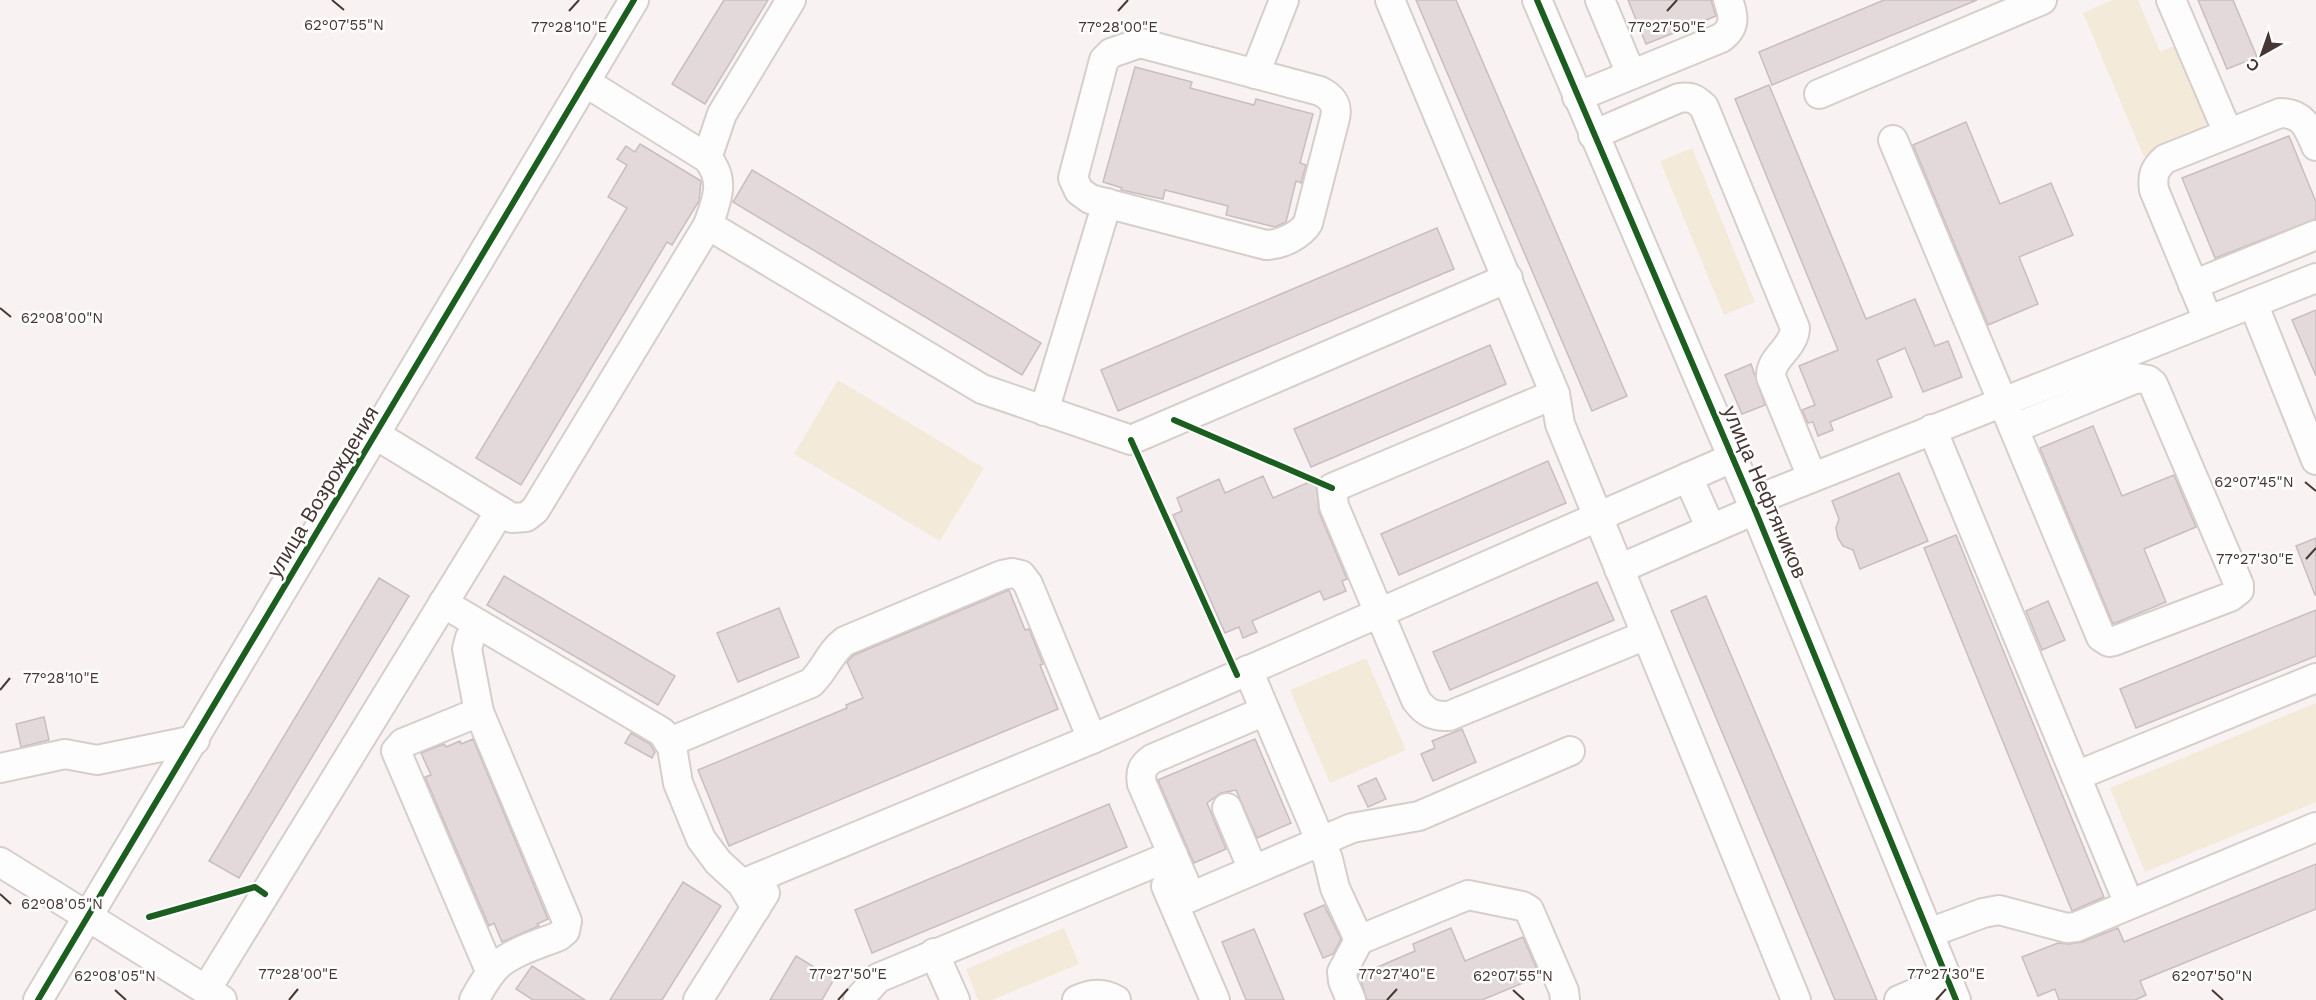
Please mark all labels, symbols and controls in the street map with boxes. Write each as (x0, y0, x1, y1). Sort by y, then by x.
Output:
text: 62°07'55"N (304, 16, 384, 34)
text: 77°28'10"E (531, 18, 607, 36)
text: 77°28'00"E (1078, 18, 1158, 36)
text: 77°27'50"E (1628, 18, 1706, 36)
north arrow (2232, 24, 2292, 84)
text: С (2242, 54, 2263, 76)
text: 62°08'00"N (21, 309, 103, 327)
street label: улица Возрождения (261, 401, 384, 582)
street label: улица Нефтяников (1718, 402, 1813, 582)
text: 62°07'45"N (2214, 473, 2294, 491)
text: 77°27'30"E (2216, 550, 2294, 568)
text: 77°28'10"E (23, 669, 99, 687)
text: 62°08'05"N (21, 895, 103, 913)
text: 77°28'00"E (258, 965, 338, 983)
text: 77°27'50"E (809, 965, 887, 983)
text: 77°27'40"E (1359, 965, 1435, 983)
text: 77°27'30"E (1907, 965, 1985, 983)
text: 62°08'05"N (74, 967, 156, 985)
text: 62°07'55"N (1473, 967, 1553, 985)
text: 62°07'50"N (2172, 967, 2252, 985)

